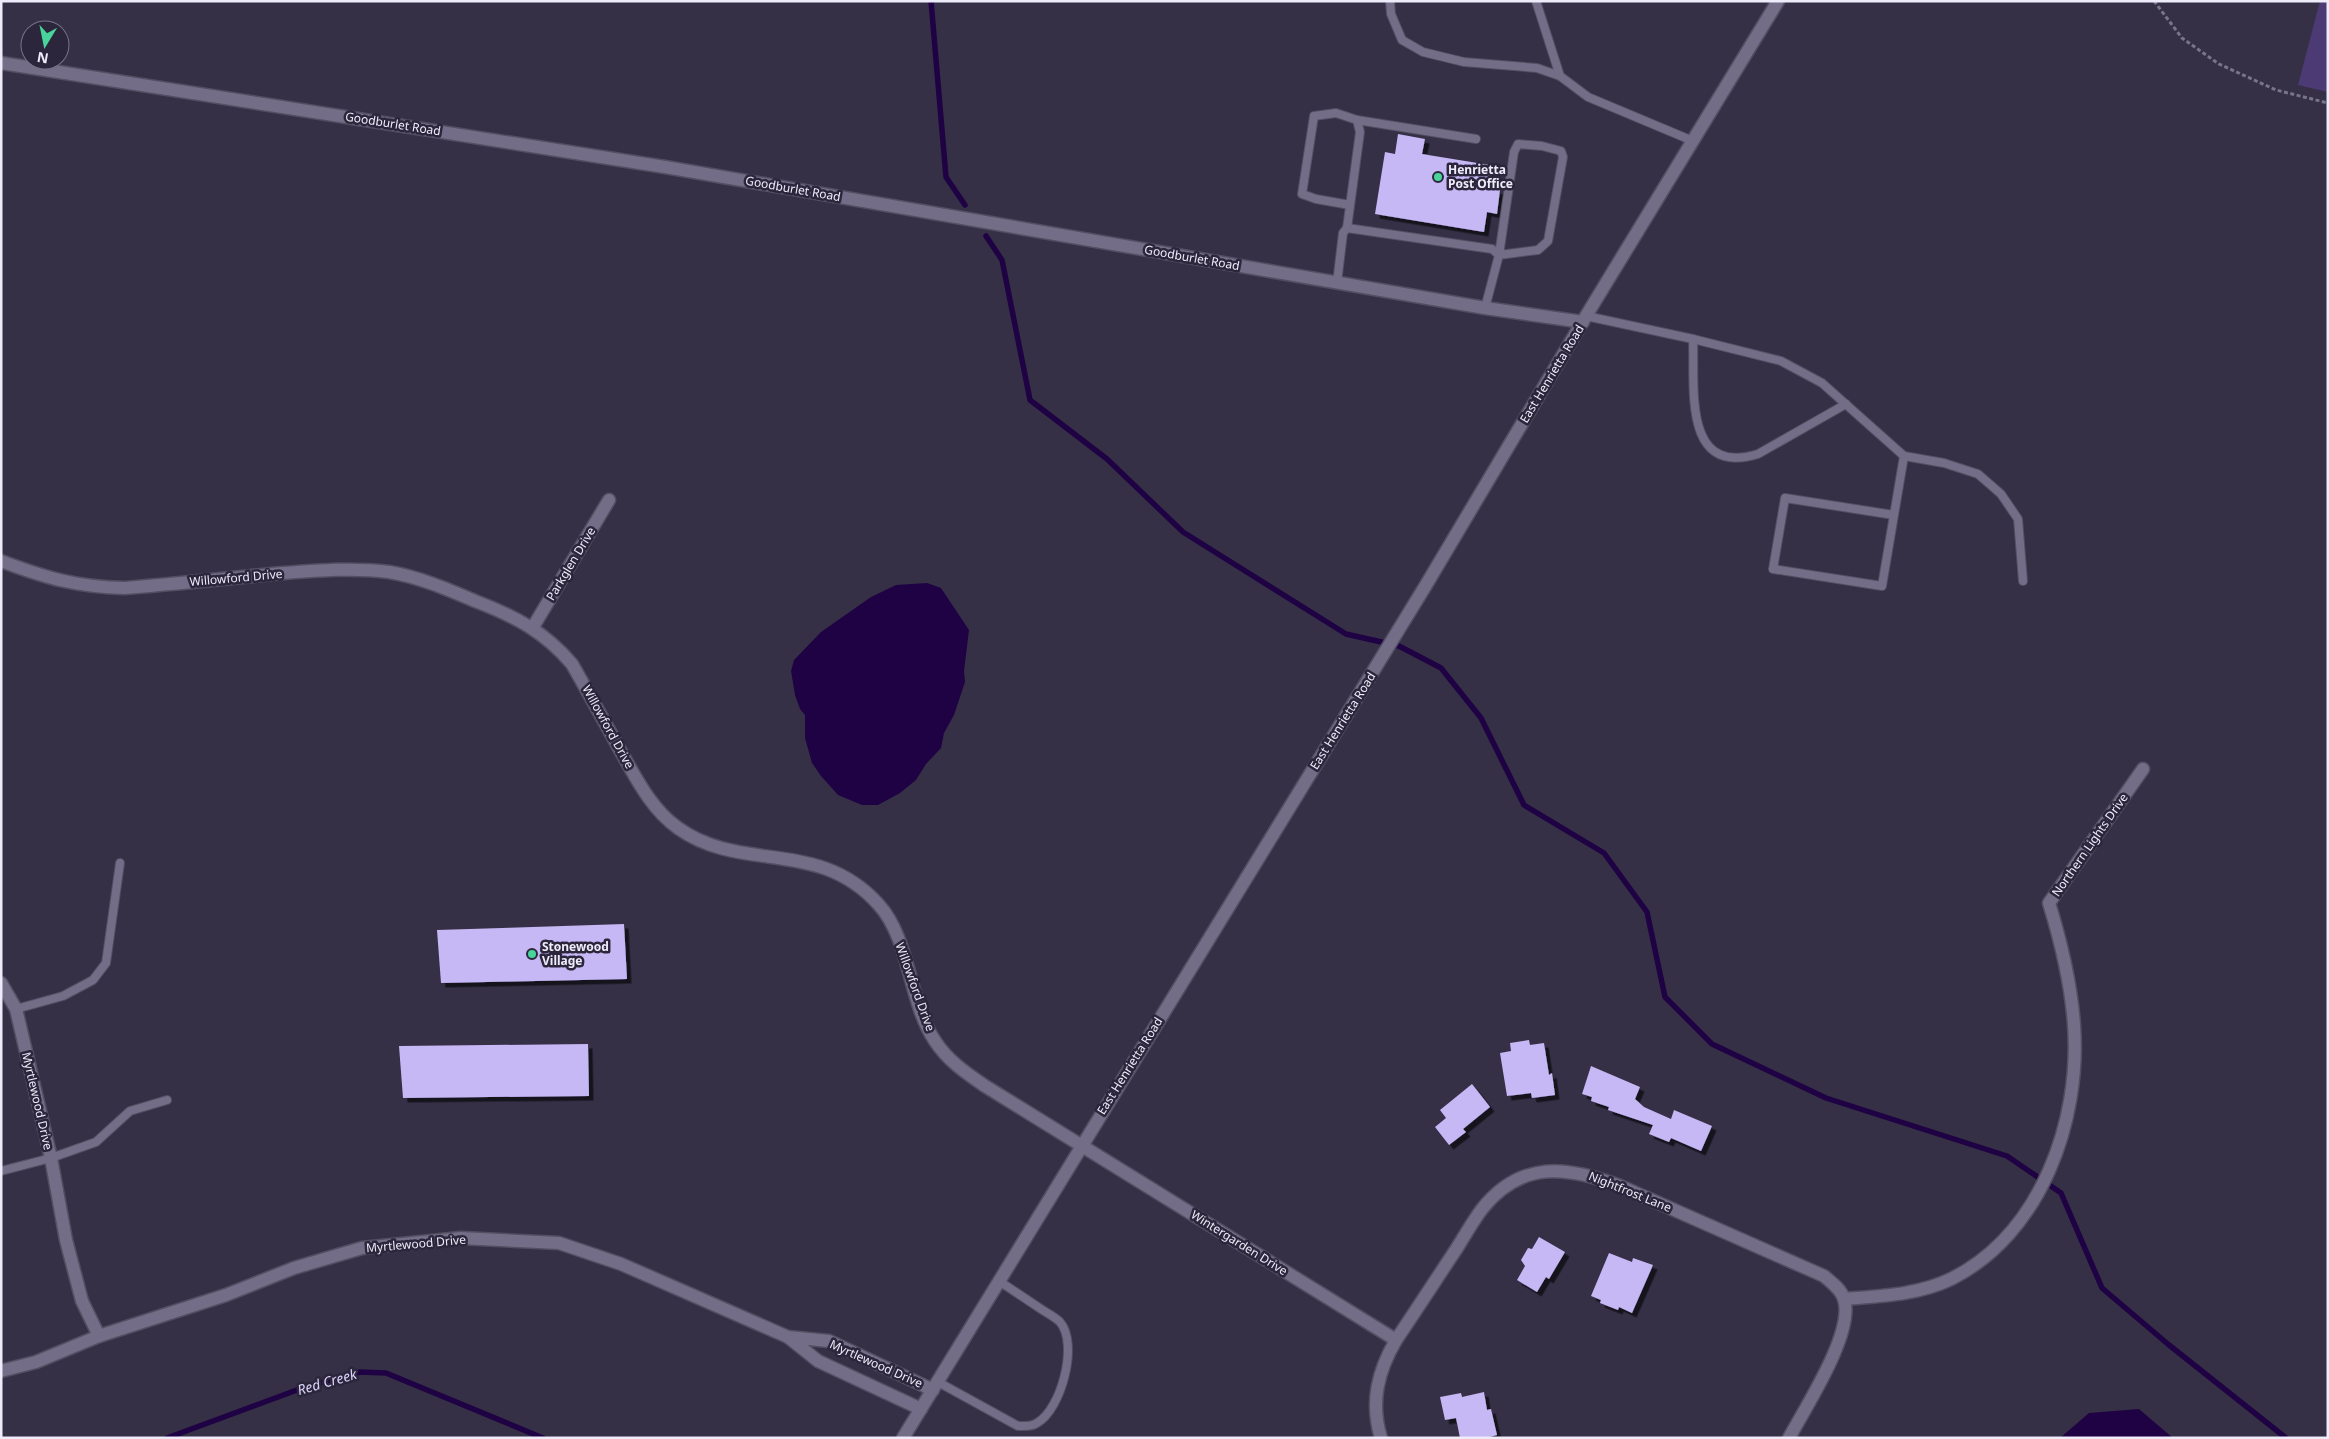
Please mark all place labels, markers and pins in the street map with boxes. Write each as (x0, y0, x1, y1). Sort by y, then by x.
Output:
place label: Henrietta Post Office (1448, 161, 1513, 192)
marker: Henrietta Post Office (1432, 171, 1444, 183)
place label: Stonewood Village (542, 938, 609, 969)
marker: Stonewood Village (526, 948, 538, 960)

